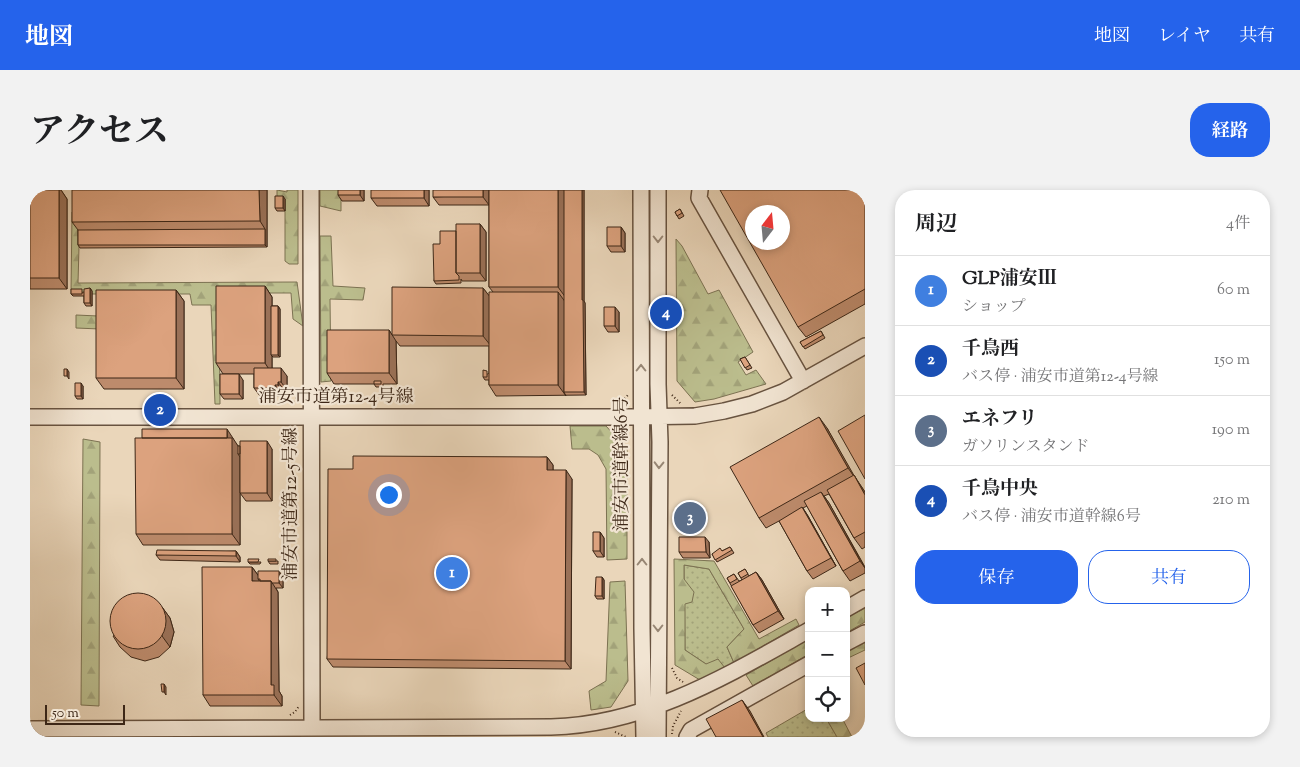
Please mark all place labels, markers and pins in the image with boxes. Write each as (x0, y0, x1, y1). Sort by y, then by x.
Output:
pin: 4 (650, 294, 682, 332)
pin: 2 (144, 391, 176, 429)
pin: 3 (674, 499, 706, 537)
pin: 1 (436, 554, 468, 592)

